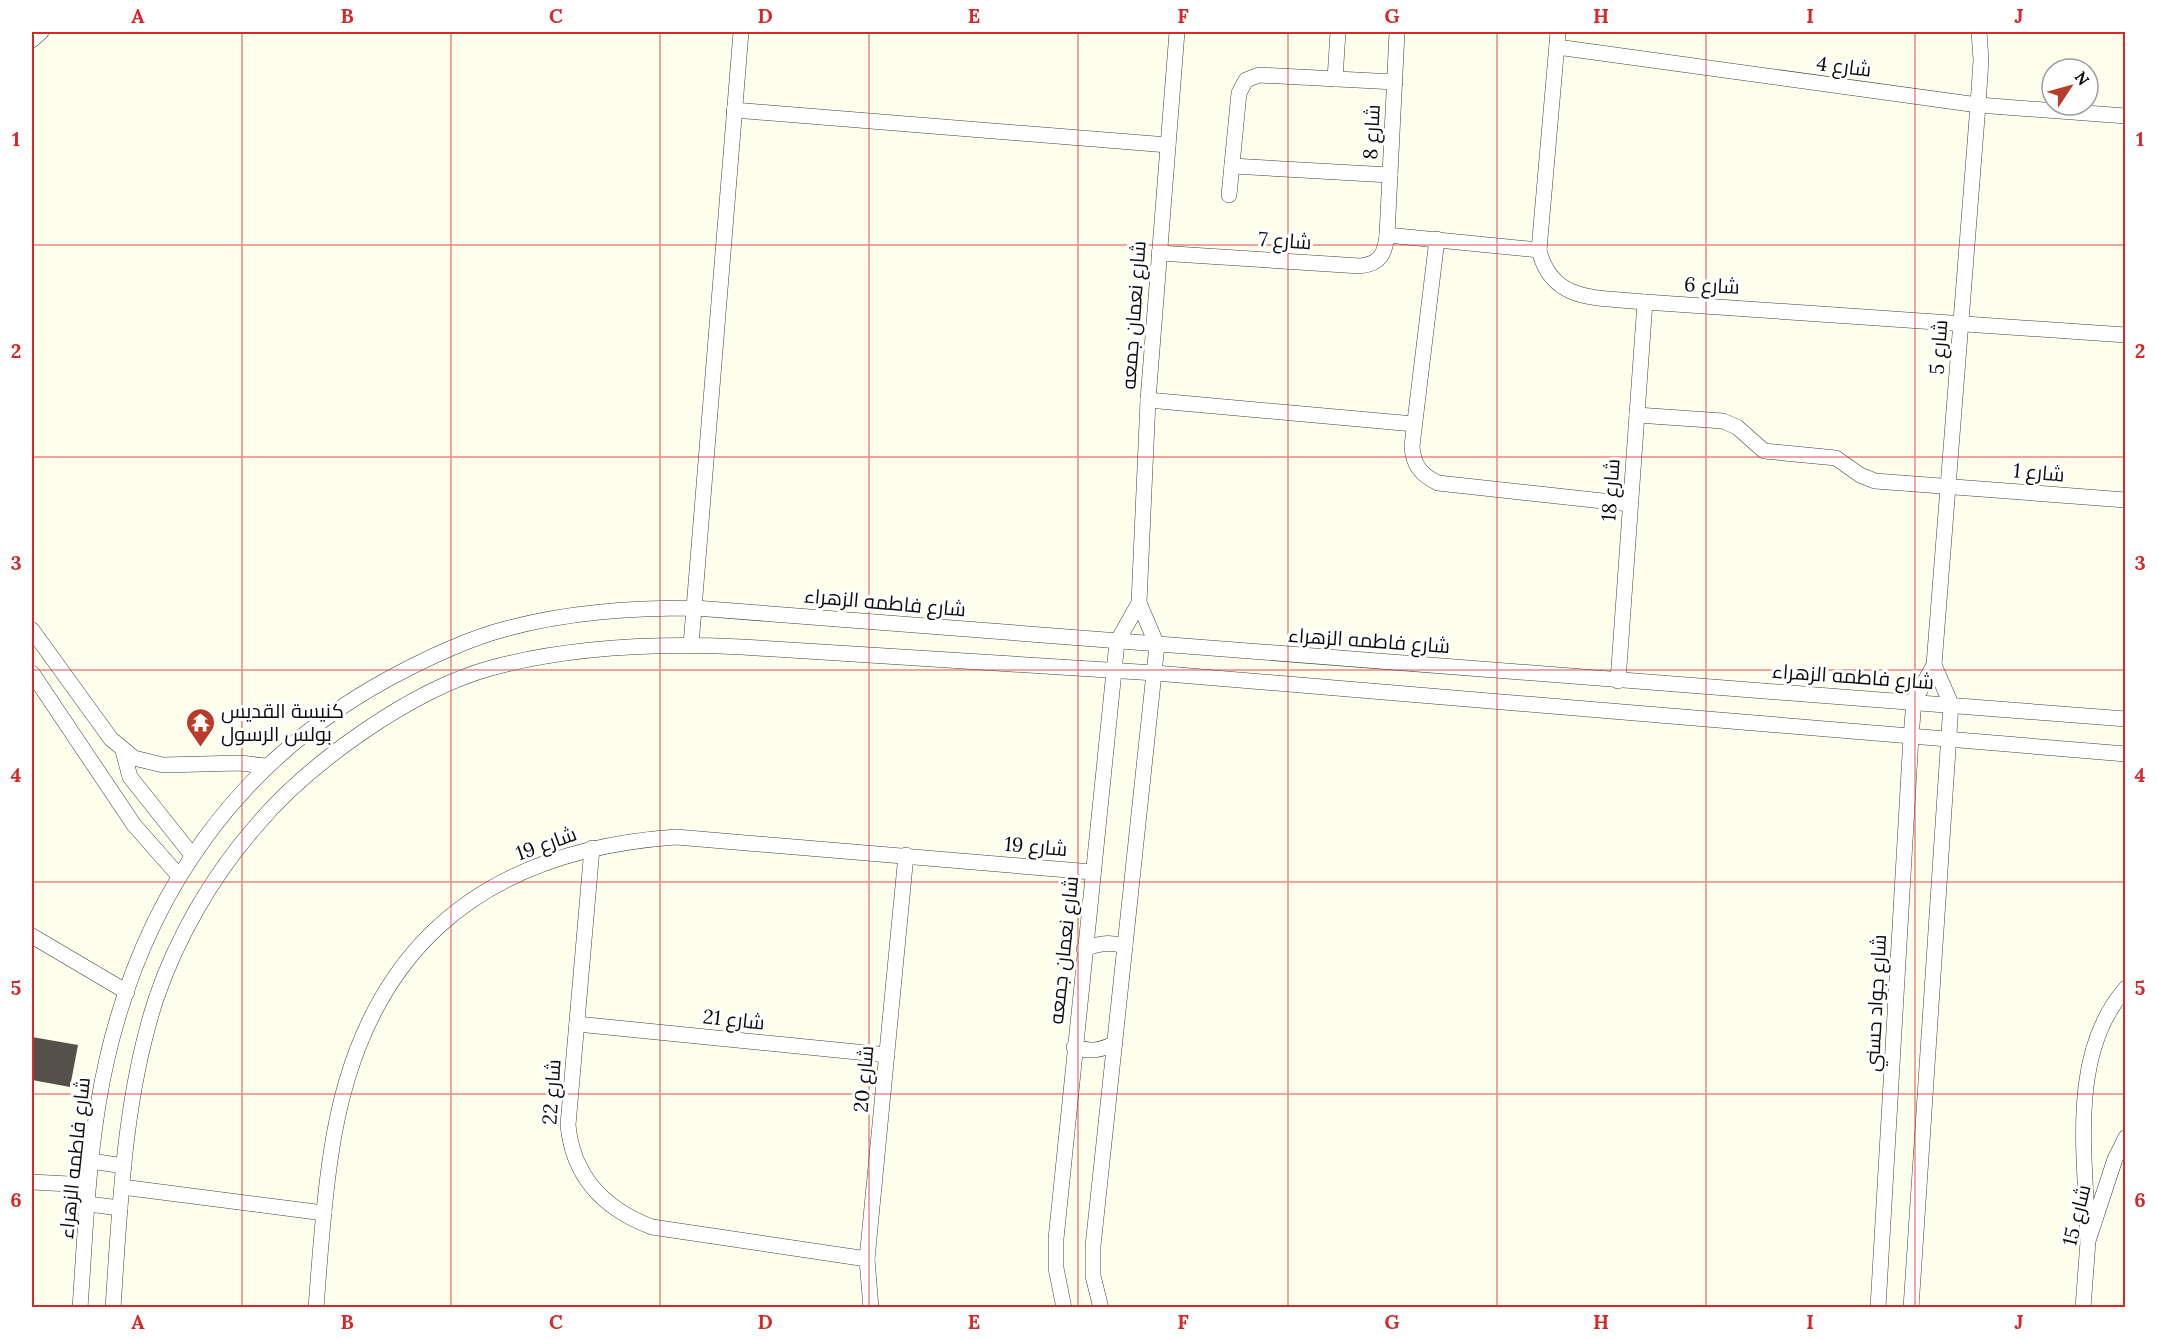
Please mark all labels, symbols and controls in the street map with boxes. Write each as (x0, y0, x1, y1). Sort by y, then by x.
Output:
text: A (131, 3, 145, 28)
text: B (340, 3, 354, 28)
text: C (549, 3, 563, 28)
text: D (757, 3, 773, 28)
text: E (968, 3, 980, 28)
text: F (1177, 3, 1189, 28)
text: G (1384, 3, 1400, 28)
text: H (1593, 3, 1609, 28)
text: I (1806, 3, 1814, 28)
text: J (2014, 3, 2024, 28)
street label: شارع 4 (1815, 50, 1873, 84)
north arrow (2040, 57, 2100, 117)
text: N (2070, 67, 2094, 89)
street label: شارع 8 (1357, 104, 1387, 160)
text: 1 (12, 126, 20, 151)
text: 1 (2136, 126, 2144, 151)
street label: شارع 7 (1257, 226, 1312, 256)
street label: شارع نعمان جمعه (1115, 240, 1153, 390)
street label: شارع 6 (1683, 271, 1740, 301)
street label: شارع 5 (1924, 319, 1954, 375)
text: 2 (11, 338, 21, 363)
text: 2 (2135, 338, 2145, 363)
street label: شارع 1 (2012, 457, 2066, 489)
street label: شارع 18 (1595, 458, 1627, 522)
text: 3 (10, 550, 22, 575)
text: 3 (2134, 550, 2146, 575)
street label: شارع فاطمه الزهراء (803, 582, 967, 624)
street label: شارع فاطمه الزهراء (1287, 622, 1451, 660)
street label: شارع فاطمه الزهراء (1771, 658, 1935, 696)
place label: كنيسة القديس بولس الرسول (221, 698, 344, 747)
temple icon: كنيسة القديس بولس الرسول (184, 706, 216, 748)
text: 4 (11, 762, 22, 787)
text: 4 (2135, 762, 2146, 787)
street label: شارع 19 (512, 821, 580, 867)
street label: شارع 19 (1003, 831, 1068, 863)
street label: شارع نعمان جمعه (1043, 875, 1085, 1026)
street label: شارع جواد حسني (1859, 934, 1895, 1073)
text: 5 (11, 975, 22, 1000)
text: 5 (2135, 975, 2146, 1000)
street label: شارع 21 (702, 1003, 766, 1037)
street label: شارع 20 (848, 1044, 880, 1114)
street label: شارع 22 (536, 1058, 568, 1126)
street label: شارع فاطمه الزهراء (53, 1076, 97, 1240)
street label: شارع 15 (2056, 1182, 2098, 1249)
text: 6 (10, 1187, 22, 1212)
text: 6 (2134, 1187, 2146, 1212)
text: A (131, 1309, 145, 1334)
text: B (340, 1309, 354, 1334)
text: C (549, 1309, 563, 1334)
text: D (757, 1309, 773, 1334)
text: E (968, 1309, 980, 1334)
text: F (1177, 1309, 1189, 1334)
text: G (1384, 1309, 1400, 1334)
text: H (1593, 1309, 1609, 1334)
text: I (1806, 1309, 1814, 1334)
text: J (2014, 1309, 2024, 1334)

